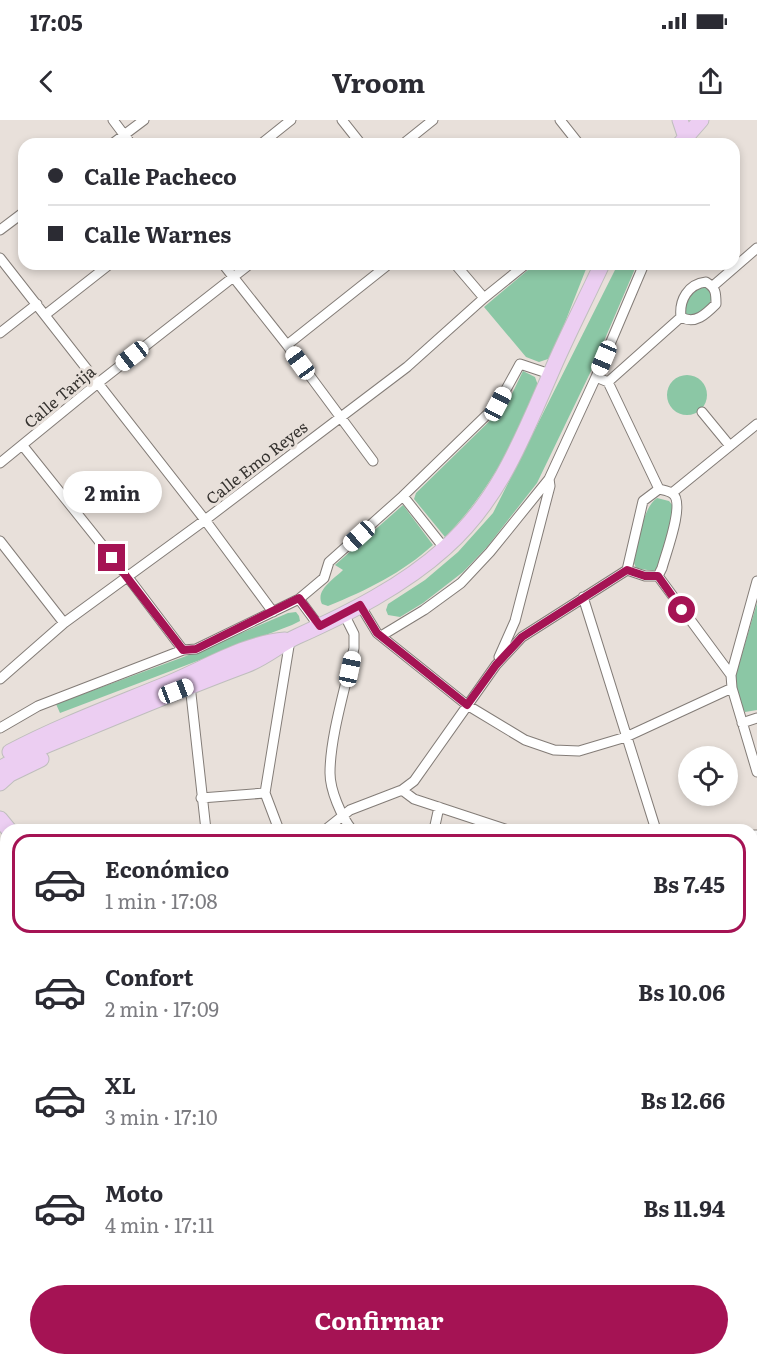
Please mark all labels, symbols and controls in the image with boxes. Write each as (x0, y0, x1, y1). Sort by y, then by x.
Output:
text: 17:05 (30, 5, 83, 38)
text: Vroom (332, 61, 425, 101)
icon: back (30, 65, 63, 98)
icon: share (694, 65, 727, 98)
text: Calle Pacheco (84, 159, 237, 192)
text: Calle Warnes (84, 217, 231, 250)
car (112, 338, 152, 374)
car (589, 338, 619, 378)
car (282, 343, 318, 383)
street label: Calle Tarija (18, 359, 100, 433)
car (482, 384, 514, 424)
street label: Calle Emo Reyes (200, 415, 312, 509)
callout: 2 min (63, 471, 162, 513)
text: 2 min (85, 477, 140, 507)
car (340, 517, 378, 555)
route end (98, 544, 125, 571)
route start (668, 596, 695, 623)
car (337, 650, 363, 688)
car (156, 676, 196, 706)
map controls (678, 746, 738, 806)
button: locate (678, 746, 738, 806)
text: Económico (105, 852, 229, 885)
icon: car (33, 857, 87, 911)
text: Bs 7.45 (653, 867, 725, 900)
text: 1 min · 17:08 (105, 885, 218, 915)
text: Confort (105, 960, 193, 993)
icon: car (33, 965, 87, 1019)
text: Bs 10.06 (638, 975, 725, 1008)
text: 2 min · 17:09 (105, 993, 219, 1023)
text: XL (105, 1068, 136, 1101)
icon: car (33, 1073, 87, 1127)
text: Bs 12.66 (641, 1083, 725, 1116)
text: 3 min · 17:10 (105, 1101, 217, 1131)
text: Moto (105, 1176, 163, 1209)
icon: car (33, 1181, 87, 1235)
text: Bs 11.94 (643, 1191, 725, 1224)
text: 4 min · 17:11 (105, 1209, 214, 1239)
button: Confirmar (30, 1285, 728, 1354)

